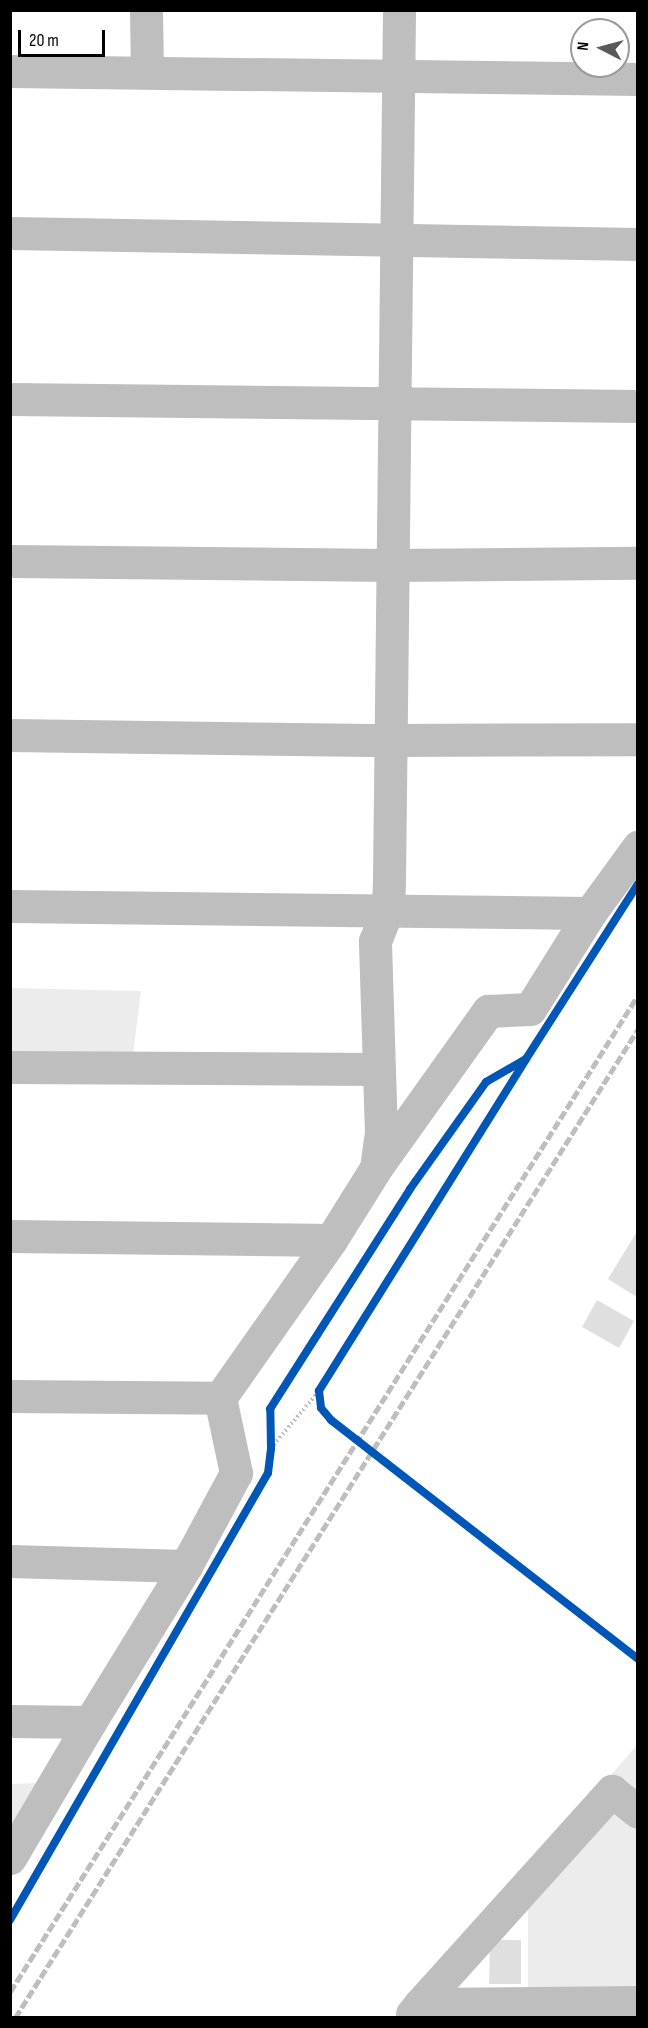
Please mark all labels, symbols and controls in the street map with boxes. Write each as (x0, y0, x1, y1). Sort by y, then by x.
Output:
scale bar (21, 18, 108, 56)
north arrow (570, 18, 630, 78)
text: 20 m (29, 30, 59, 51)
text: N (574, 41, 593, 52)

